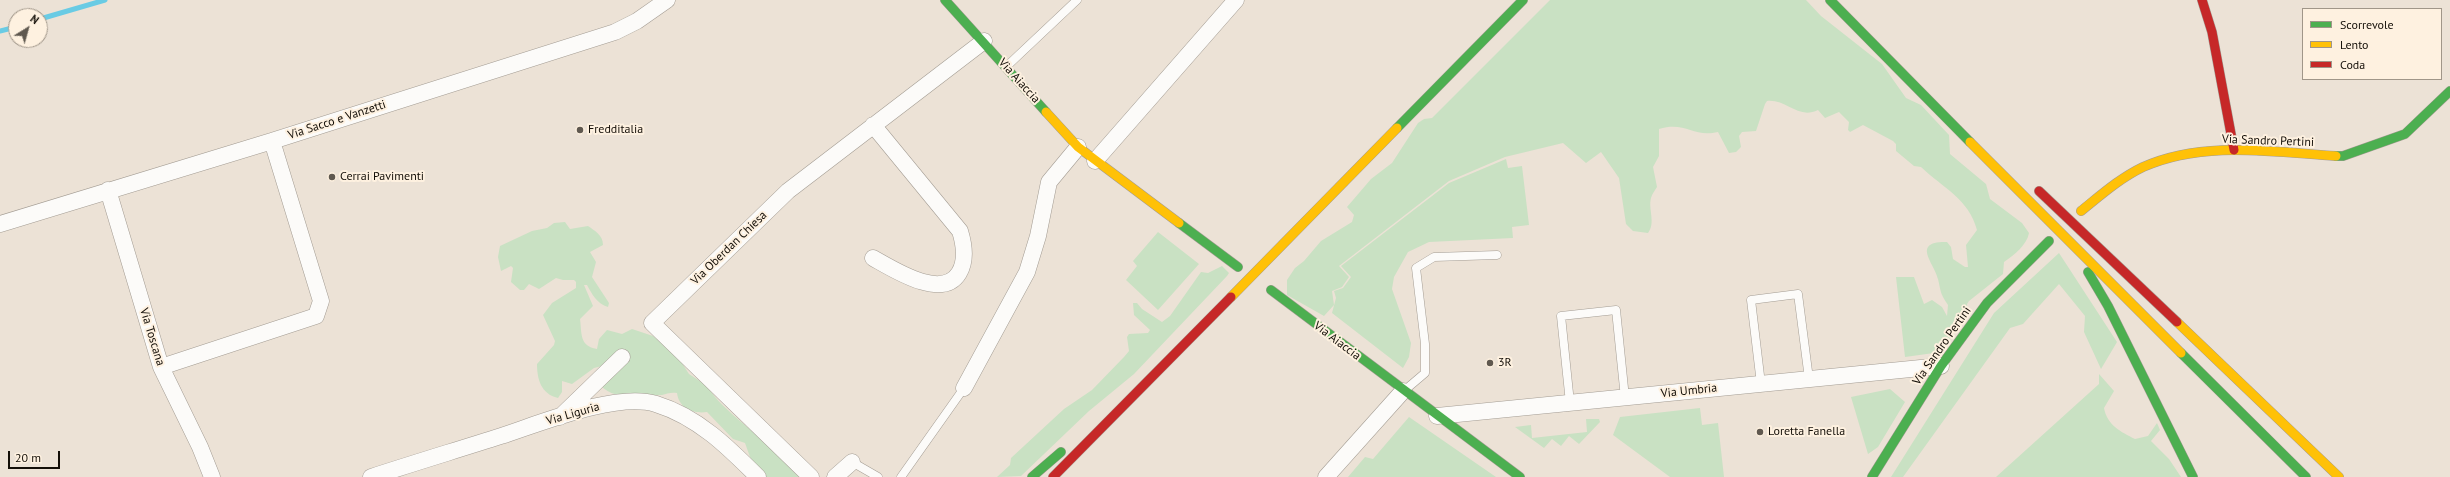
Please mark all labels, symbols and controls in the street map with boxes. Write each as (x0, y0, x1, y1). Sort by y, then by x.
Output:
north arrow (8, 8, 48, 48)
legend (2302, 8, 2442, 80)
text: N (28, 11, 42, 27)
text: Scorrevole (2340, 17, 2394, 32)
text: Lento (2340, 37, 2369, 52)
street label: Via Aiaccia (995, 56, 1043, 106)
text: Coda (2340, 57, 2365, 72)
street label: Via Sacco e Vanzetti (286, 97, 388, 143)
place label: Fredditalia (588, 123, 643, 137)
marker: Fredditalia (575, 125, 585, 135)
street label: Via Sandro Pertini (2222, 132, 2314, 150)
place label: Cerrai Pavimenti (340, 170, 424, 184)
marker: Cerrai Pavimenti (327, 172, 337, 182)
street label: Via Oberdan Chiesa (688, 208, 770, 288)
street label: Via Sandro Pertini (1910, 304, 1974, 388)
street label: Via Toscana (136, 306, 168, 368)
street label: Via Aiaccia (1311, 319, 1363, 363)
place label: 3R (1498, 356, 1512, 370)
marker: 3R (1485, 358, 1495, 368)
street label: Via Umbria (1660, 381, 1718, 401)
street label: Via Liguria (545, 400, 601, 428)
place label: Loretta Fanella (1768, 425, 1845, 439)
marker: Loretta Fanella (1755, 427, 1765, 437)
scale bar (10, 443, 62, 469)
text: 20 m (15, 450, 41, 465)

